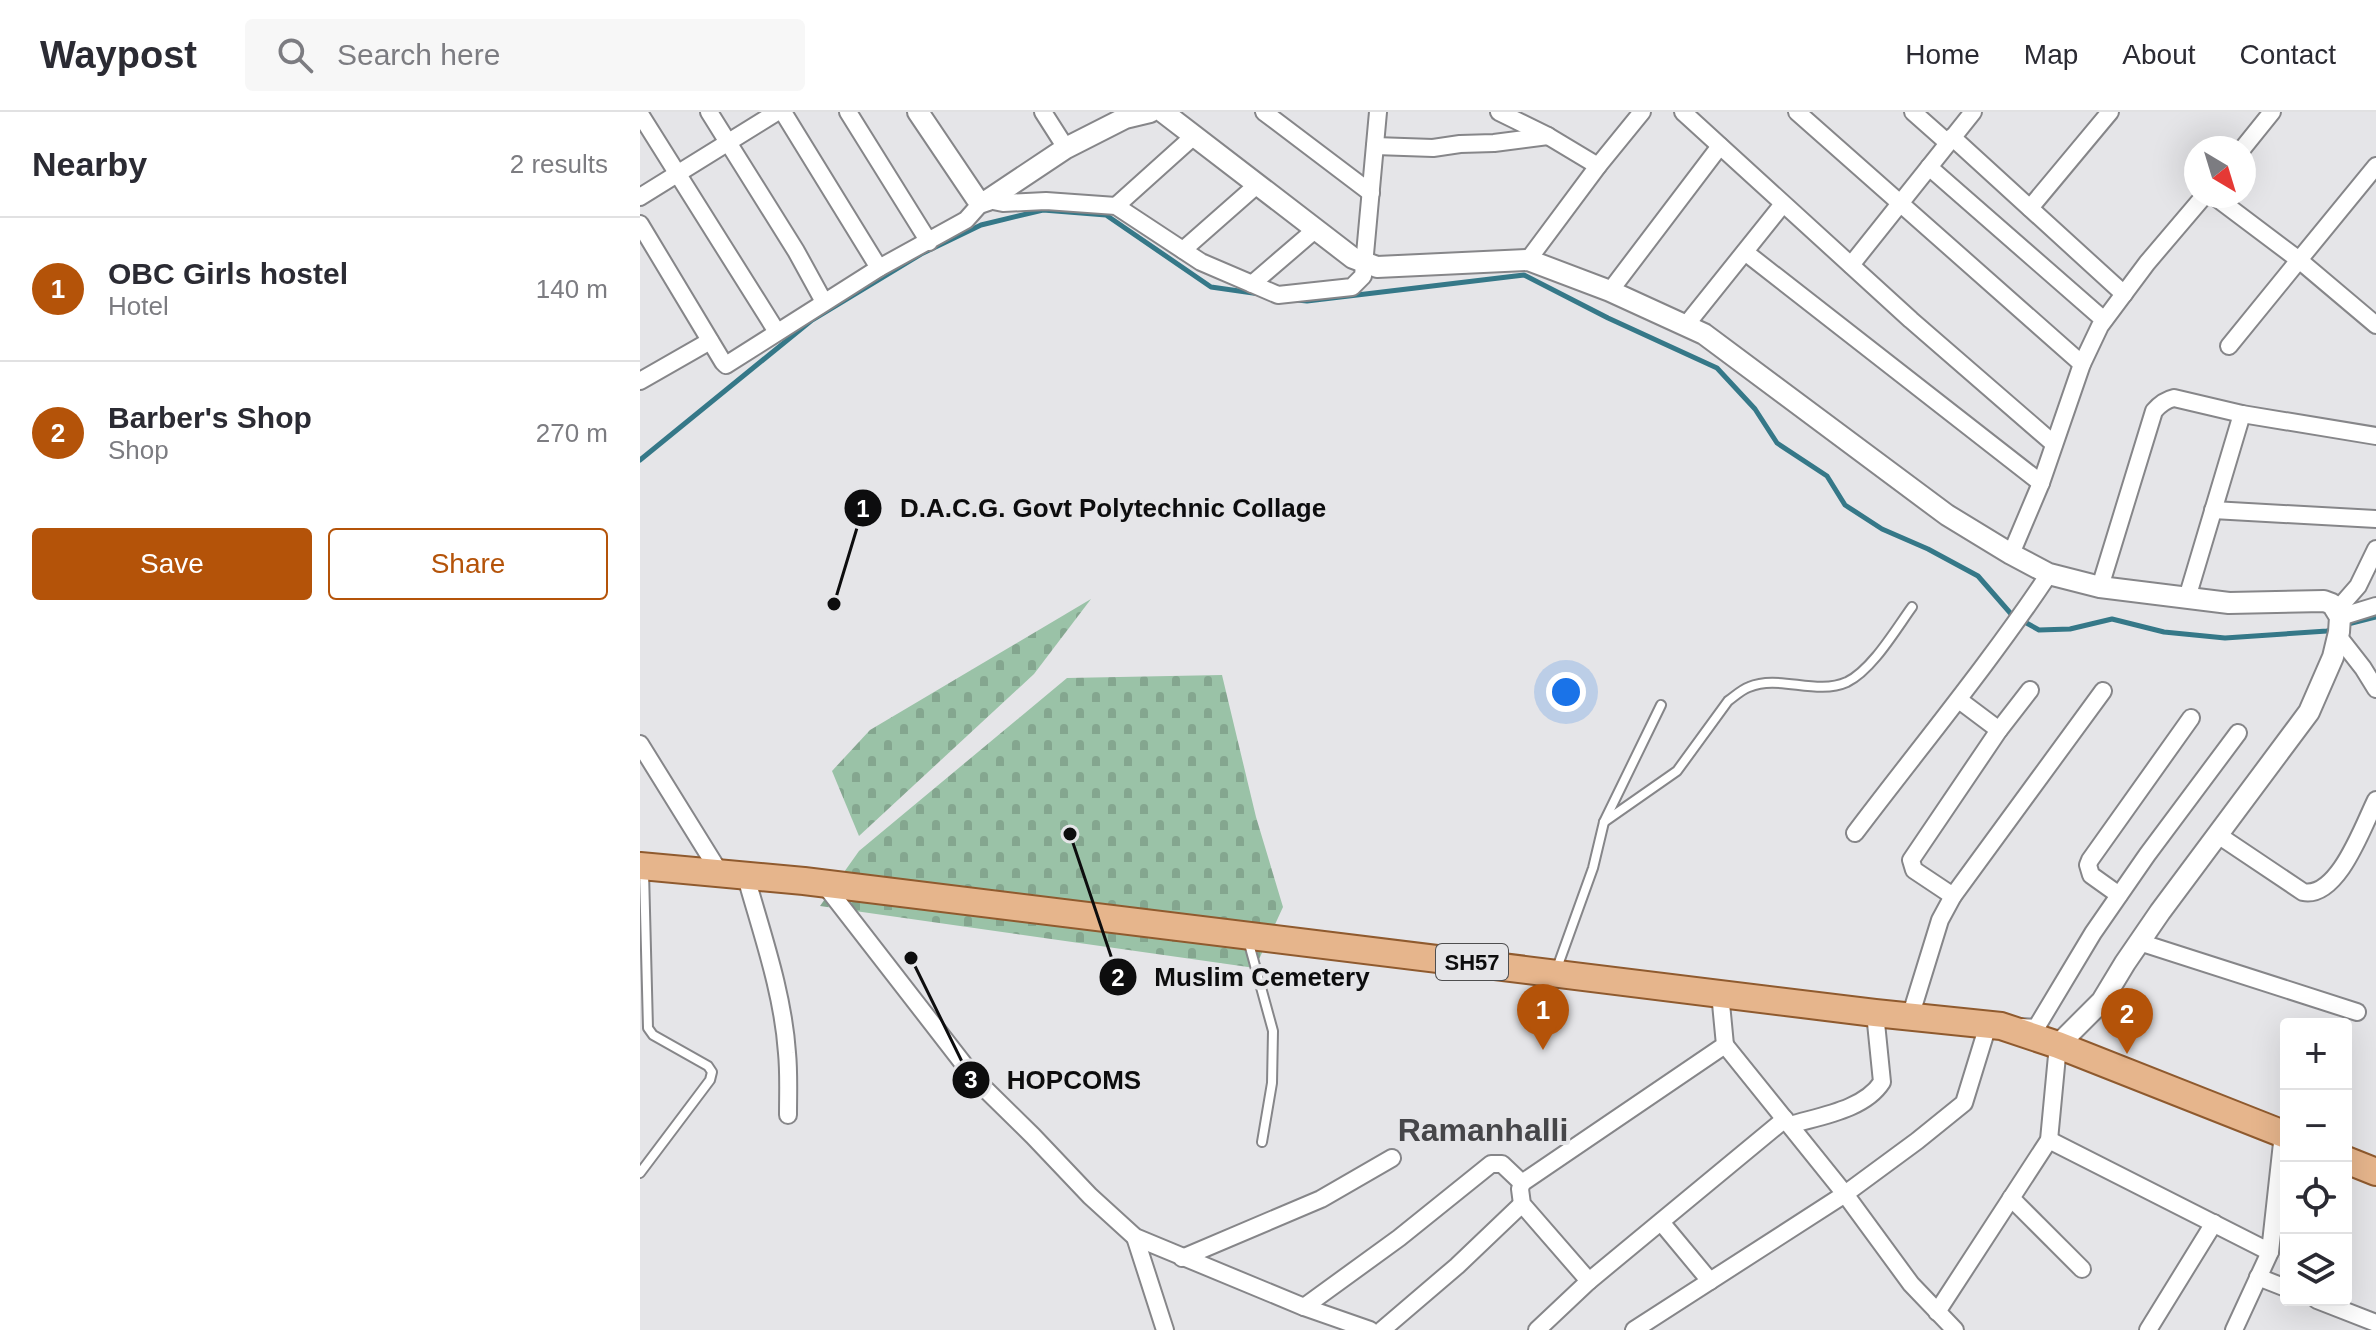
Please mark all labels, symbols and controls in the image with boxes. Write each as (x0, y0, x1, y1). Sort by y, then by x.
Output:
search box (245, 19, 805, 91)
icon: search (273, 33, 317, 77)
text: Waypost (40, 34, 197, 76)
text: Search here (337, 38, 500, 71)
text: Home (1905, 39, 1980, 70)
text: Map (2024, 39, 2078, 70)
text: About (2122, 39, 2196, 70)
text: Contact (2240, 39, 2336, 70)
north arrow (2184, 136, 2256, 208)
text: Nearby (32, 145, 147, 183)
text: 2 results (510, 149, 608, 179)
text: OBC Girls hostel (108, 257, 348, 290)
text: 1 (51, 274, 65, 304)
text: 140 m (536, 274, 608, 304)
text: Hotel (108, 291, 169, 321)
text: Barber's Shop (108, 401, 312, 434)
text: 2 (51, 418, 65, 448)
text: 270 m (536, 418, 608, 448)
text: Shop (108, 435, 169, 465)
callout: D.A.C.G. Govt Polytechnic Collage (843, 483, 1342, 533)
text: D.A.C.G. Govt Polytechnic Collage (900, 493, 1326, 523)
text: 1 (856, 495, 870, 522)
button: Save (32, 528, 312, 600)
button: Share (328, 528, 608, 600)
your location (1546, 672, 1586, 712)
road number: SH57 (1436, 944, 1508, 980)
callout: Muslim Cemetery (1098, 952, 1385, 1002)
text: Muslim Cemetery (1154, 962, 1370, 992)
text: 2 (1111, 964, 1125, 991)
pin: 1 (1517, 984, 1569, 1050)
pin: 2 (2101, 988, 2153, 1054)
map controls (2280, 1018, 2352, 1306)
button: + (2280, 1018, 2352, 1090)
callout: HOPCOMS (951, 1055, 1157, 1105)
text: HOPCOMS (1007, 1065, 1141, 1095)
text: 3 (964, 1066, 978, 1093)
button: − (2280, 1090, 2352, 1162)
district label: Ramanhalli (1398, 1112, 1568, 1148)
button: locate (2280, 1162, 2352, 1234)
button: layers (2280, 1234, 2352, 1306)

